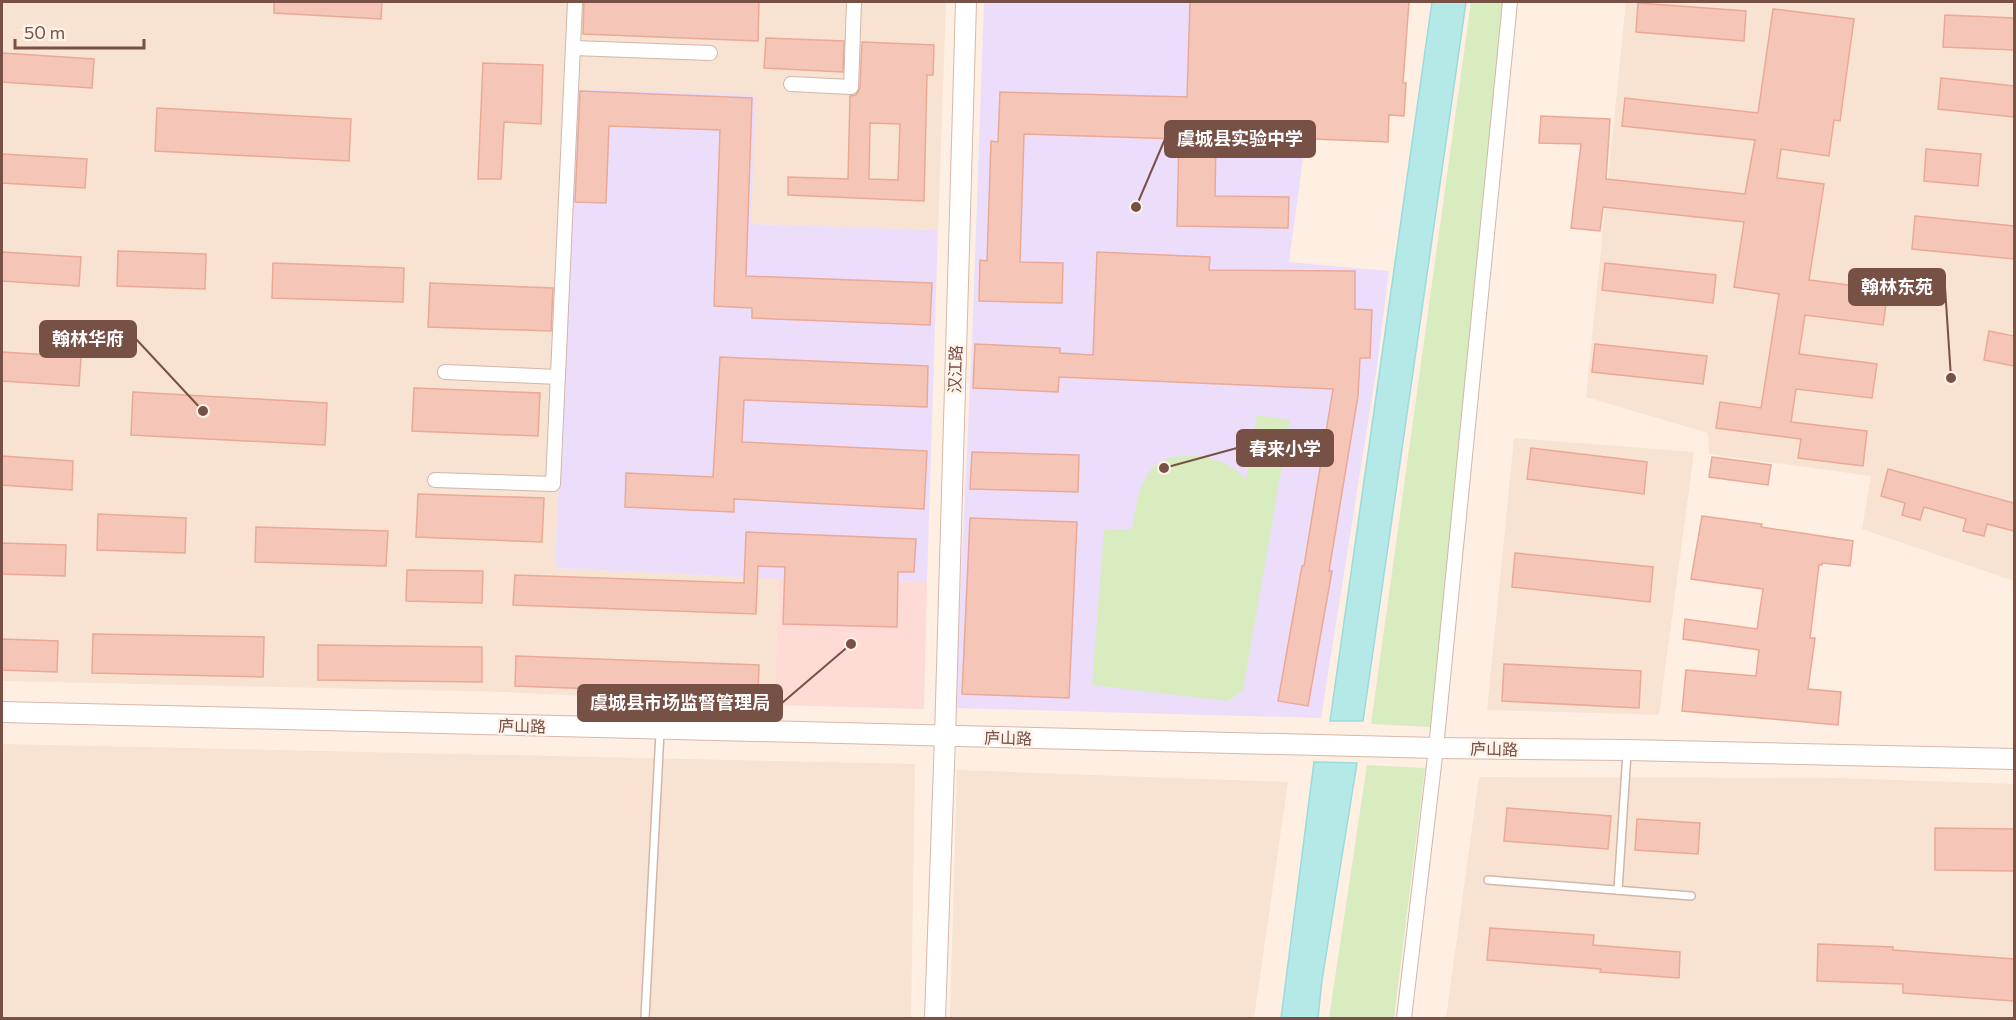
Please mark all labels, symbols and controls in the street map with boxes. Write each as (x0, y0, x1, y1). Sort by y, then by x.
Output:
scale bar (15, 12, 144, 50)
text: 50 m (24, 21, 65, 43)
callout: 虞城县实验中学 (1165, 121, 1315, 157)
text: 虞城县实验中学 (1177, 127, 1303, 149)
callout: 翰林东苑 (1849, 269, 1945, 305)
text: 翰林东苑 (1861, 275, 1933, 297)
callout: 翰林华府 (40, 321, 136, 357)
text: 翰林华府 (52, 327, 124, 349)
street label: 汉江路 (944, 345, 965, 393)
callout: 春来小学 (1237, 430, 1333, 466)
text: 春来小学 (1249, 437, 1321, 459)
callout: 虞城县市场监督管理局 (578, 685, 782, 721)
text: 虞城县市场监督管理局 (590, 691, 770, 713)
street label: 庐山路 (498, 716, 546, 735)
street label: 庐山路 (984, 728, 1032, 747)
street label: 庐山路 (1470, 739, 1518, 758)

